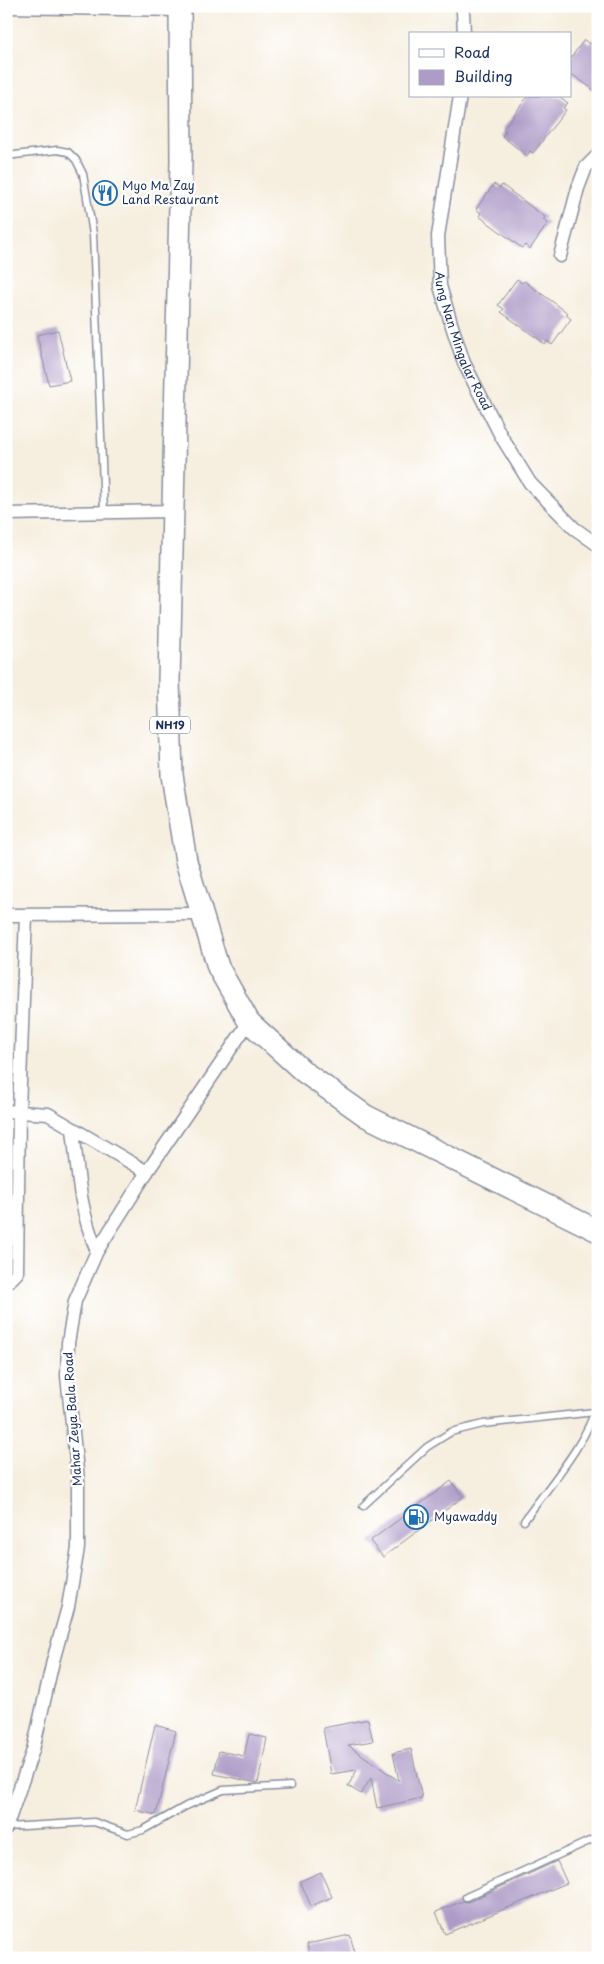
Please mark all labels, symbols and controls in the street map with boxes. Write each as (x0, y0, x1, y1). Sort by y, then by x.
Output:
legend (409, 32, 572, 98)
text: Road (454, 40, 490, 63)
text: Building (454, 64, 513, 87)
place label: Myo Ma Zay Land Restaurant (122, 176, 219, 208)
restaurant icon: Myo Ma Zay Land Restaurant (92, 180, 118, 206)
street label: Aung Nan Mingalar Road (431, 271, 497, 413)
road number: NH19 (150, 716, 190, 734)
street label: Mahar Zeya Bala Road (58, 1351, 86, 1487)
fuel station icon: Myawaddy (403, 1504, 429, 1530)
place label: Myawaddy (434, 1507, 498, 1525)

